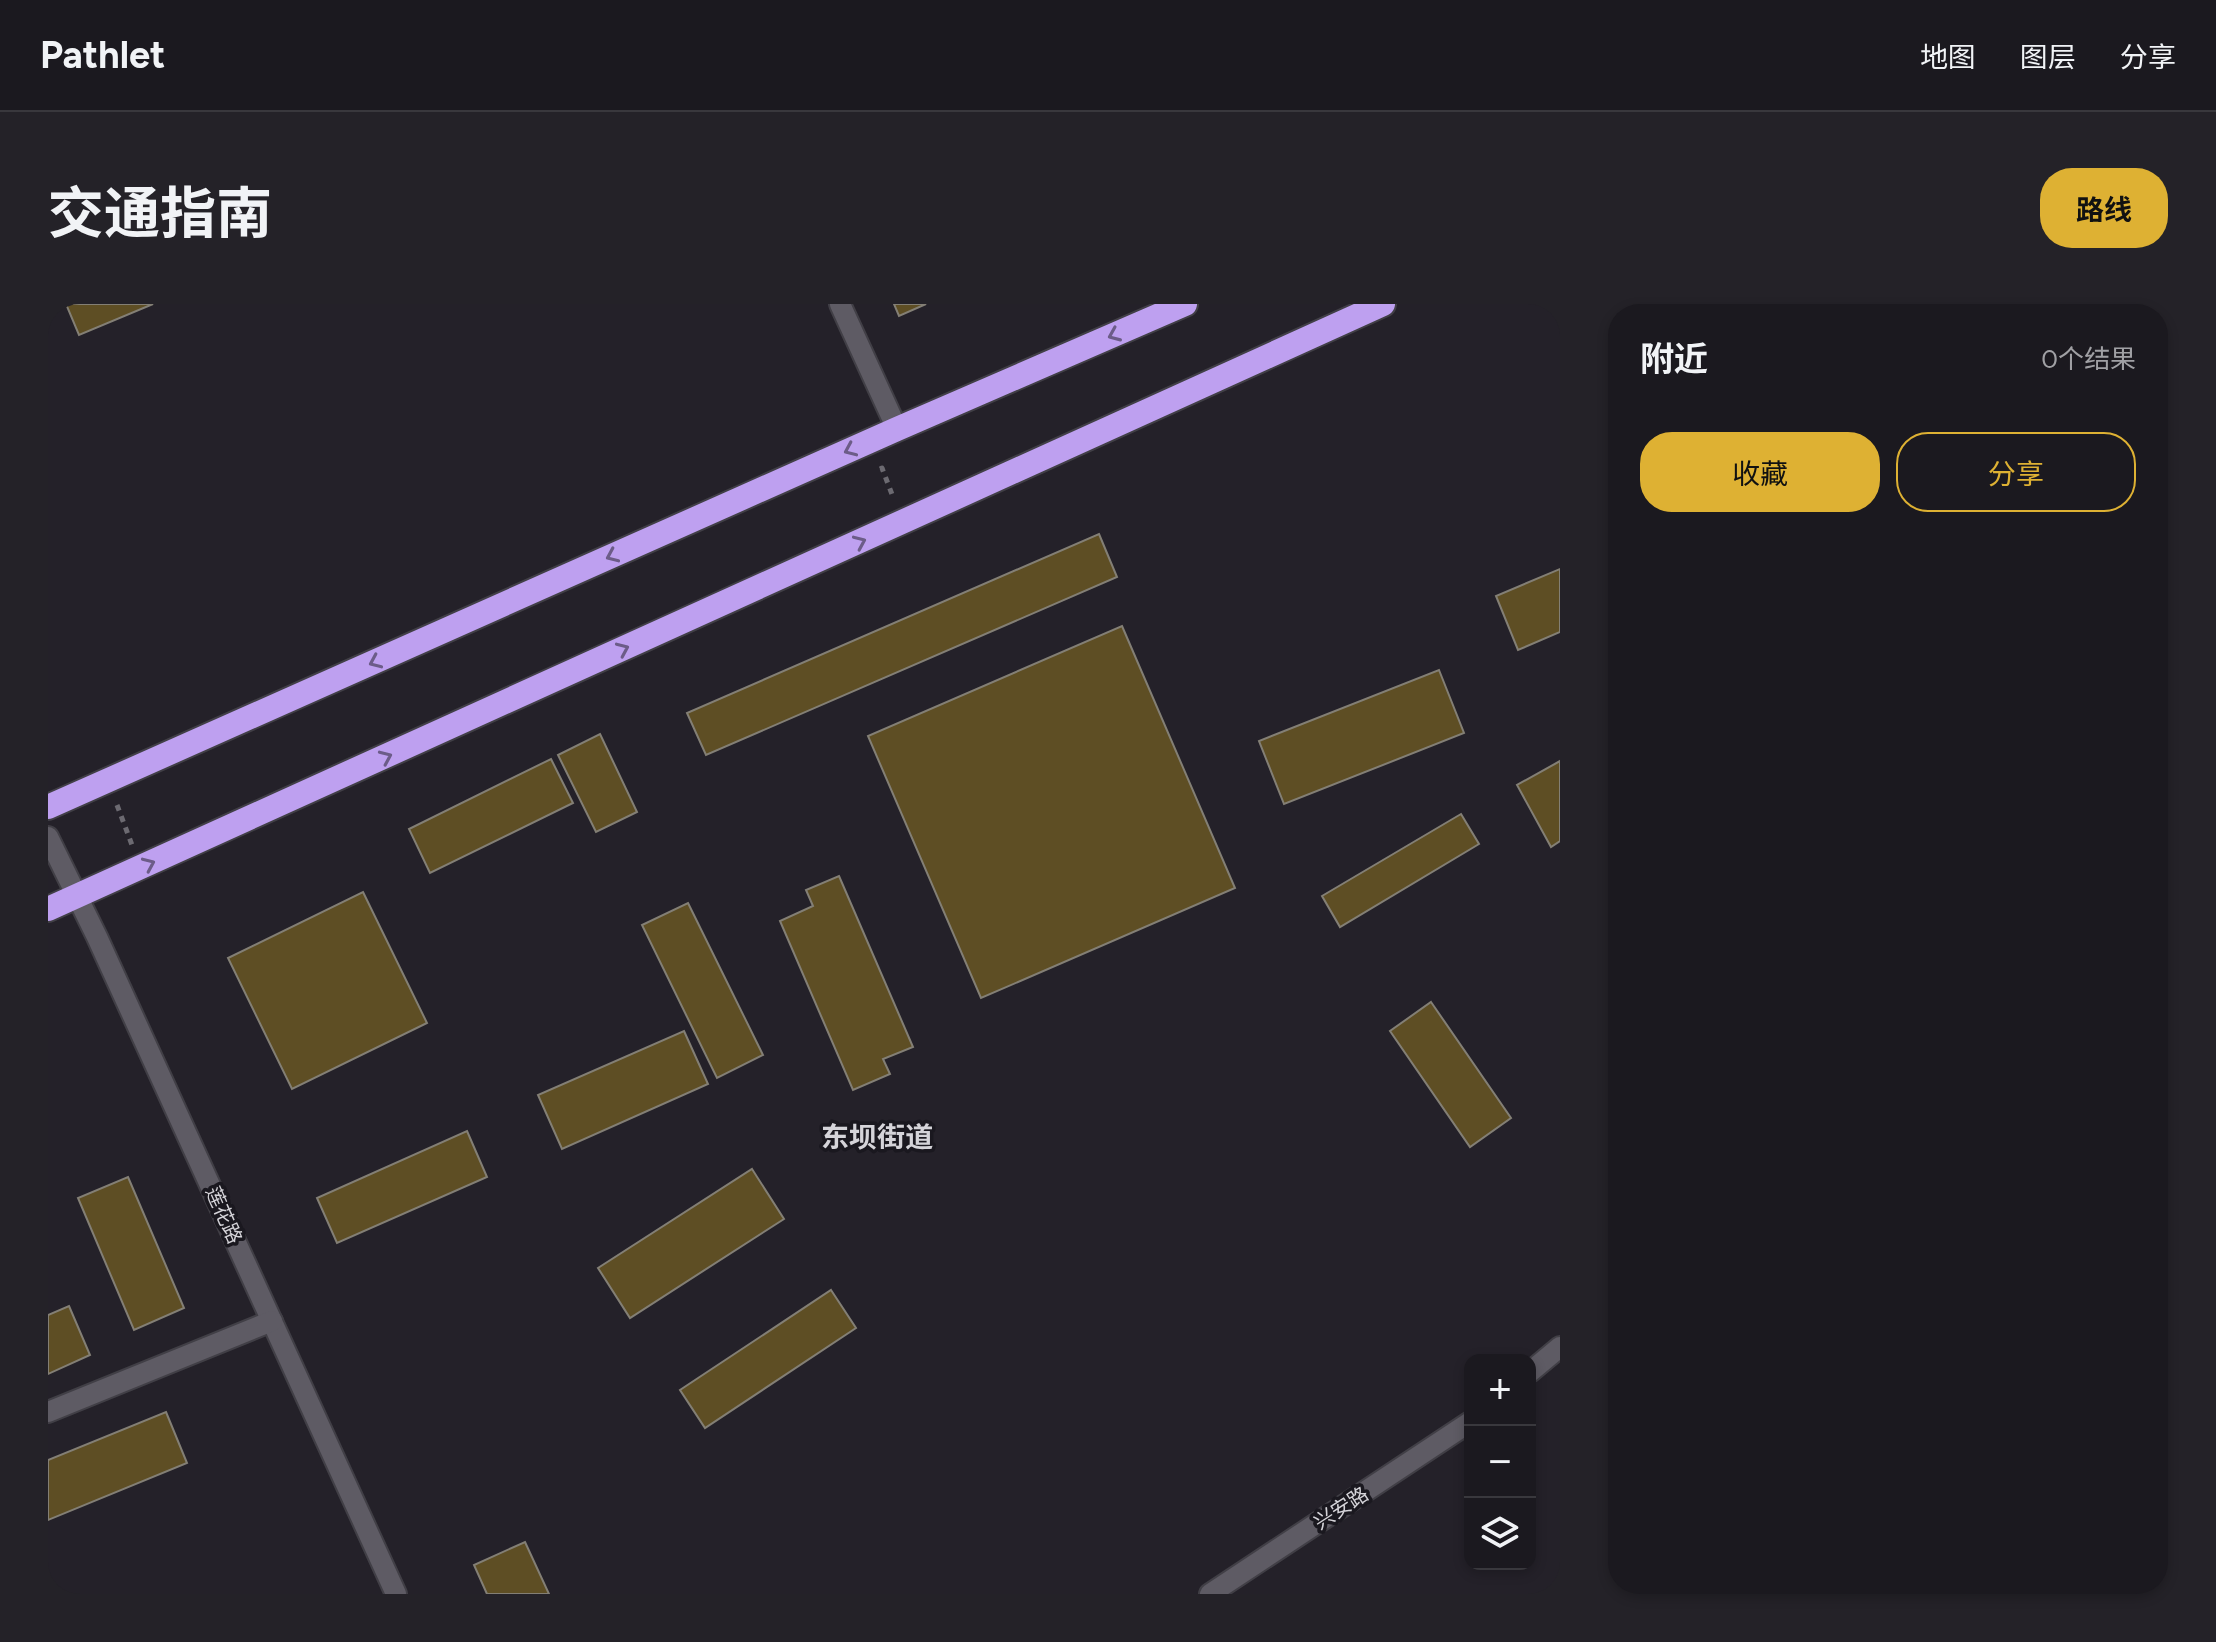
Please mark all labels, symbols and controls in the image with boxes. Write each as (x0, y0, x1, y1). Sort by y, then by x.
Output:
text: Pathlet (40, 32, 165, 78)
text: 地图 (1920, 40, 1976, 74)
text: 图层 (2020, 40, 2076, 74)
text: 分享 (2120, 40, 2176, 74)
button: 路线 (2040, 168, 2168, 248)
text: 交通指南 (48, 180, 272, 247)
one-way arrow (1108, 325, 1122, 341)
text: 附近 (1640, 339, 1708, 380)
text: 0个结果 (2041, 343, 2136, 375)
button: 收藏 (1640, 432, 1880, 512)
button: 分享 (1896, 432, 2136, 512)
one-way arrow (844, 441, 858, 457)
one-way arrow (851, 536, 866, 552)
one-way arrow (606, 546, 621, 562)
one-way arrow (615, 643, 629, 659)
one-way arrow (369, 652, 383, 668)
one-way arrow (378, 751, 392, 767)
one-way arrow (141, 858, 156, 874)
district label: 东坝街道 (821, 1120, 933, 1154)
street label: 莲花路 (201, 1183, 247, 1247)
map controls (1464, 1354, 1536, 1570)
button: + (1464, 1354, 1536, 1426)
button: − (1464, 1426, 1536, 1498)
street label: 兴安路 (1309, 1482, 1373, 1534)
button: layers (1464, 1498, 1536, 1570)

